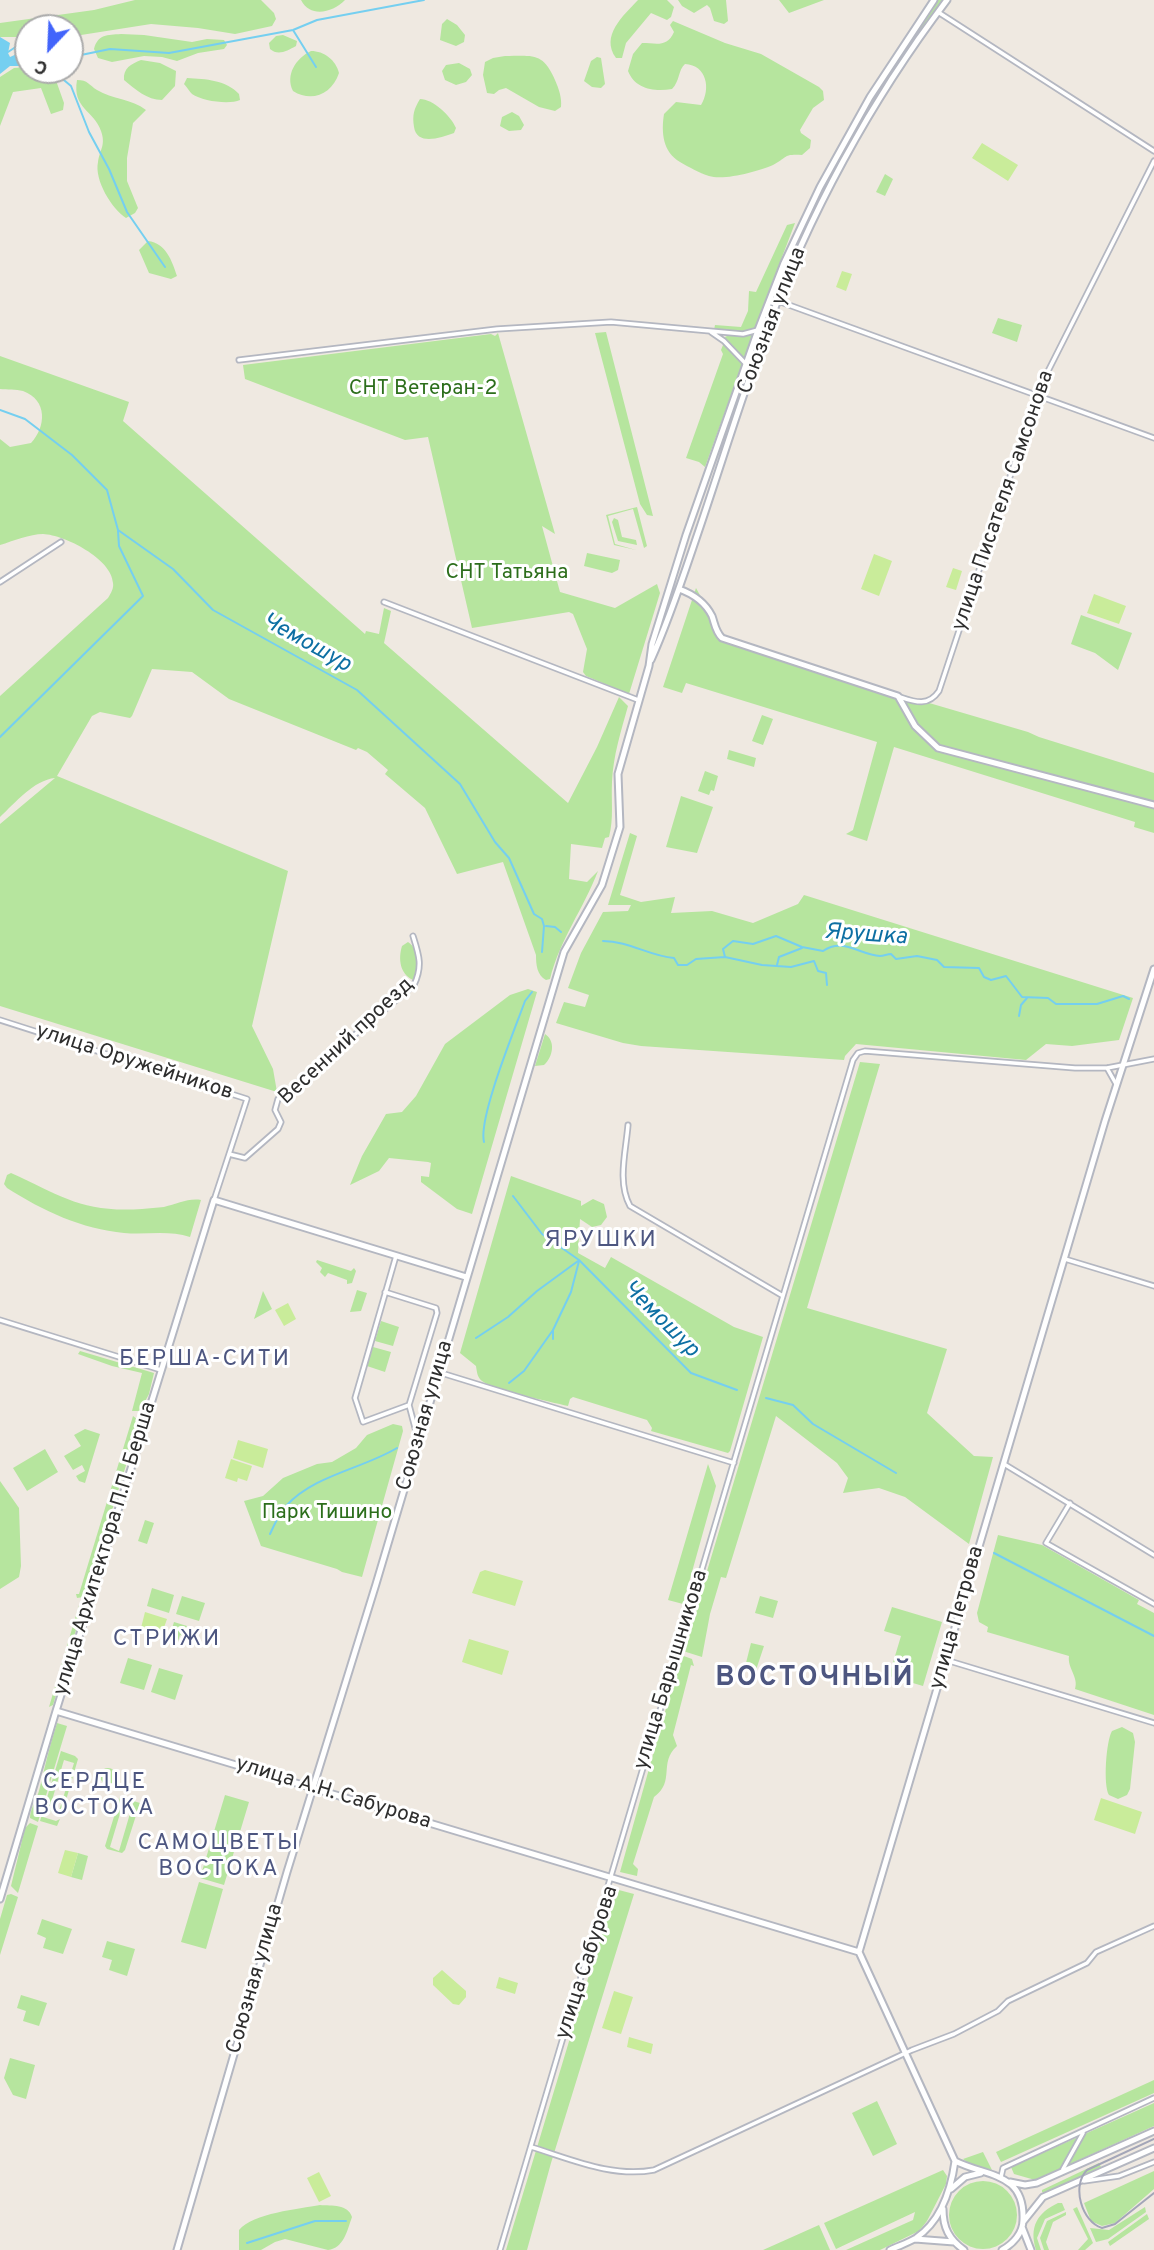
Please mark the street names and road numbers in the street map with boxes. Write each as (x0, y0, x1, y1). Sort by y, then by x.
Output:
street label: Союзная улица (733, 244, 813, 398)
street label: улица Писателя Самсонова (948, 368, 1060, 634)
street label: Весенний проезд (274, 973, 420, 1111)
street label: улица Оружейников (32, 1019, 236, 1107)
street label: Союзная улица (393, 1338, 459, 1494)
street label: улица Архитектора П.П. Берша (49, 1399, 163, 1699)
street label: улица Петрова (926, 1544, 990, 1692)
street label: улица Барышникова (630, 1567, 714, 1773)
street label: улица А.Н. Сабурова (232, 1752, 434, 1836)
street label: улица Сабурова (551, 1883, 625, 2043)
street label: Союзная улица (223, 1901, 289, 2057)

